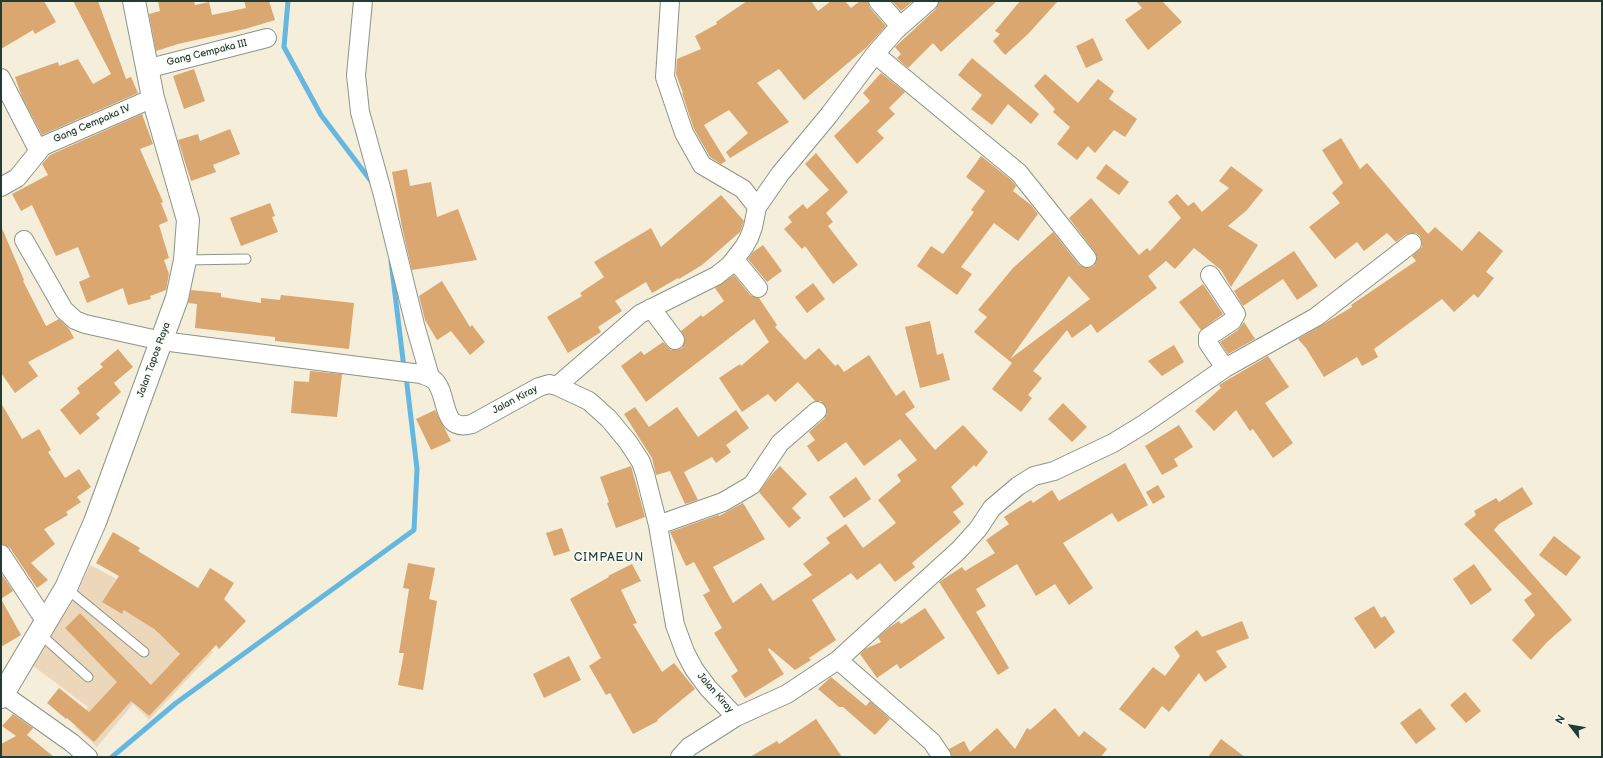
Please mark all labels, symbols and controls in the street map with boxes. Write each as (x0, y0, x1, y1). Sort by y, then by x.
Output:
street label: Gang Cempaka III (166, 37, 248, 69)
street label: Gang Cempaka IV (52, 102, 132, 146)
street label: Jalan Tapos Raya (135, 321, 173, 399)
street label: Jalan Kiray (490, 383, 540, 417)
district label: CIMPAEUN (574, 551, 644, 565)
street label: Jalan Kiray (694, 670, 736, 716)
north arrow (1551, 706, 1591, 746)
text: N (1553, 713, 1568, 726)

